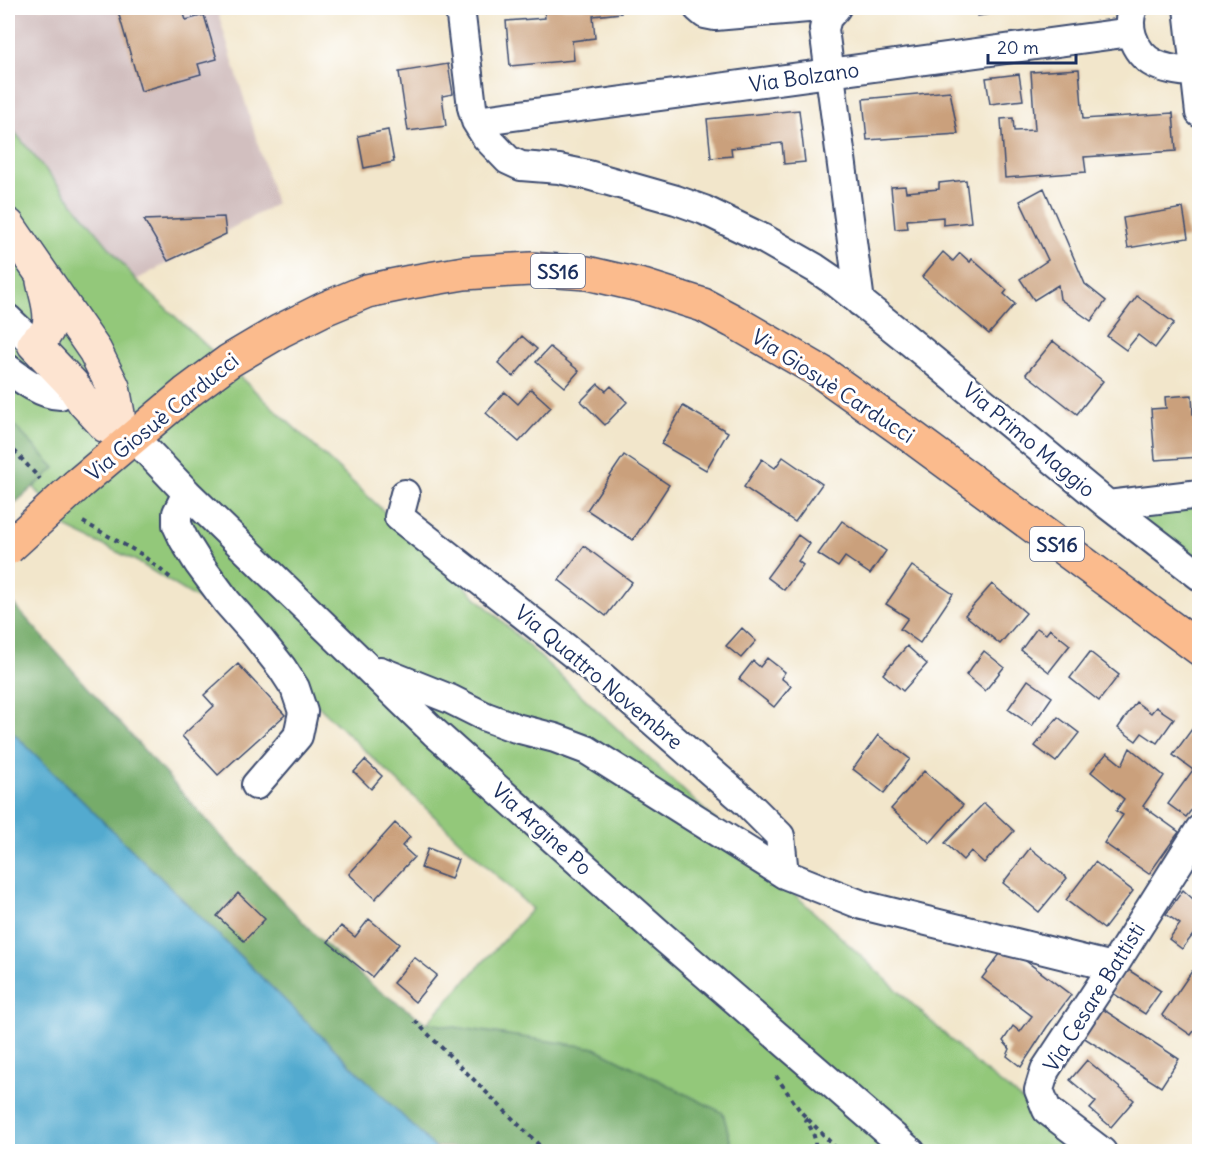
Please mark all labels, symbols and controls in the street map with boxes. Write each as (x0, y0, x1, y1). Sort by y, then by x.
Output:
scale bar (988, 27, 1076, 65)
text: 20 m (997, 36, 1039, 59)
street label: Via Bolzano (747, 56, 861, 98)
road number: SS16 (531, 254, 585, 288)
street label: Via Giosuè Carducci (746, 323, 920, 449)
street label: Via Giosuè Carducci (80, 347, 244, 487)
street label: Via Primo Maggio (957, 377, 1101, 503)
road number: SS16 (1030, 527, 1084, 561)
street label: Via Quattro Novembre (509, 599, 689, 755)
street label: Via Argine Po (486, 777, 598, 881)
street label: Via Cesare Battisti (1037, 917, 1151, 1077)

